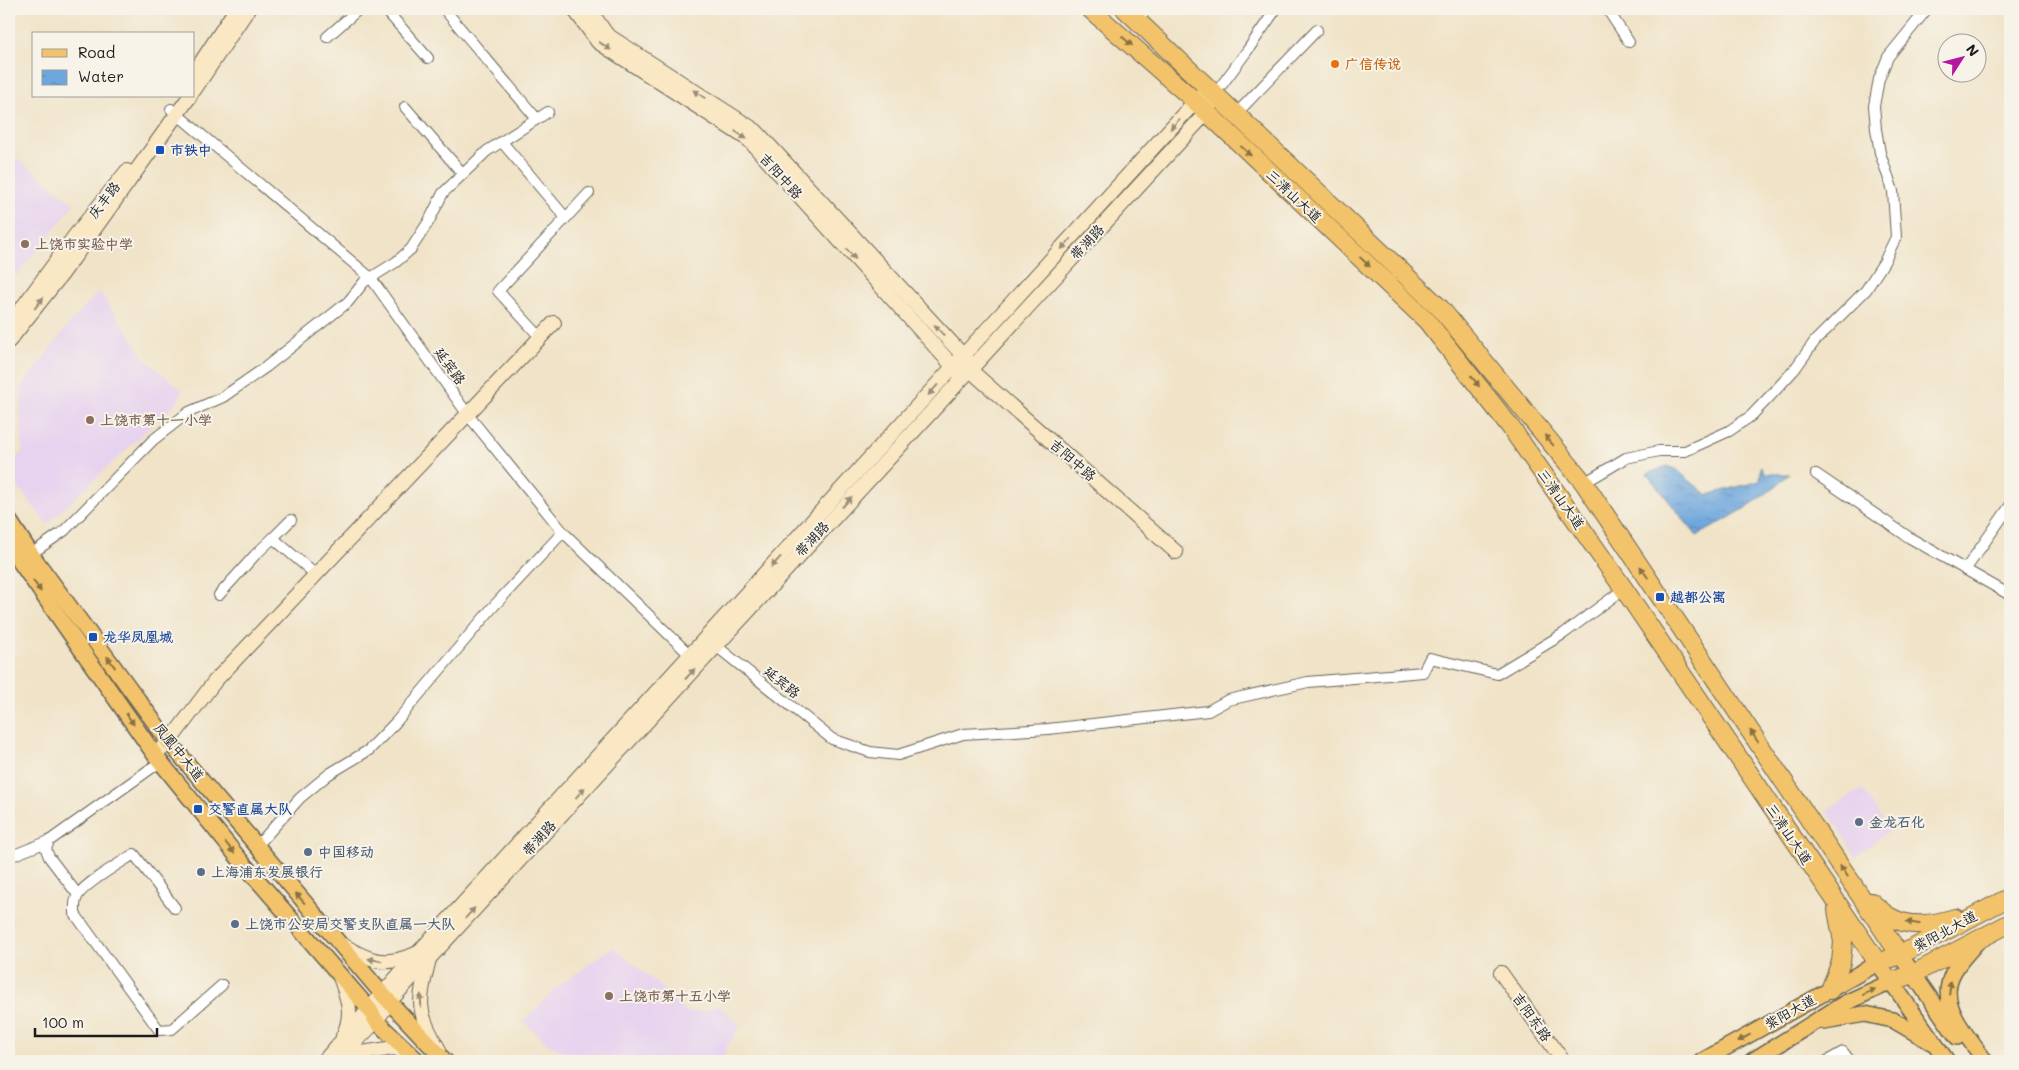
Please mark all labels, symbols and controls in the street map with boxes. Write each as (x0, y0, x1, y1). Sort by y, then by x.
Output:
legend (32, 32, 195, 98)
north arrow (1936, 32, 1986, 82)
one-way arrow (1120, 35, 1132, 47)
text: N (1962, 40, 1984, 60)
one-way arrow (598, 41, 611, 51)
text: Road (78, 42, 115, 62)
place label: 广信传说 (1345, 54, 1401, 73)
marker: 广信传说 (1329, 58, 1341, 70)
text: Water (78, 66, 124, 86)
one-way arrow (693, 90, 706, 99)
one-way arrow (1169, 117, 1181, 129)
one-way arrow (734, 130, 747, 140)
place label: 市铁中 (170, 140, 212, 159)
marker: 市铁中 (154, 144, 166, 156)
one-way arrow (1240, 145, 1252, 157)
street label: 吉阳中路 (756, 149, 807, 203)
street label: 三清山大道 (1262, 165, 1326, 226)
street label: 庆丰路 (83, 177, 124, 222)
street label: 带湖路 (1065, 220, 1108, 263)
place label: 上饶市实验中学 (35, 234, 133, 253)
marker: 上饶市实验中学 (19, 238, 31, 250)
one-way arrow (1060, 238, 1072, 250)
one-way arrow (845, 247, 857, 259)
one-way arrow (1358, 256, 1370, 268)
one-way arrow (34, 297, 45, 310)
one-way arrow (933, 324, 945, 336)
street label: 延宾路 (431, 343, 470, 388)
one-way arrow (1469, 374, 1480, 387)
one-way arrow (927, 384, 938, 397)
place label: 上饶市第十一小学 (100, 410, 212, 429)
marker: 上饶市第十一小学 (84, 414, 96, 426)
street label: 吉阳中路 (1046, 434, 1101, 485)
one-way arrow (1543, 434, 1554, 447)
street label: 三清山大道 (1534, 465, 1589, 533)
one-way arrow (841, 497, 853, 509)
street label: 带湖路 (790, 517, 833, 560)
one-way arrow (770, 556, 782, 568)
one-way arrow (1639, 565, 1648, 579)
one-way arrow (32, 579, 42, 593)
place label: 越都公寓 (1670, 587, 1726, 606)
marker: 越都公寓 (1654, 591, 1666, 603)
place label: 龙华凤凰城 (103, 627, 173, 646)
marker: 龙华凤凰城 (87, 631, 99, 643)
one-way arrow (106, 655, 116, 669)
street label: 延宾路 (760, 661, 805, 702)
one-way arrow (684, 667, 695, 680)
one-way arrow (125, 713, 135, 726)
street label: 凤凰中大道 (150, 719, 209, 785)
one-way arrow (1749, 729, 1758, 743)
one-way arrow (574, 788, 586, 800)
place label: 交警直属大队 (208, 799, 292, 818)
street label: 三清山大道 (1762, 799, 1817, 868)
marker: 交警直属大队 (192, 803, 204, 815)
place label: 金龙石化 (1869, 812, 1925, 831)
street label: 带湖路 (518, 816, 560, 860)
marker: 金龙石化 (1853, 816, 1865, 828)
one-way arrow (224, 841, 235, 854)
place label: 中国移动 (318, 842, 374, 861)
marker: 中国移动 (302, 846, 314, 858)
place label: 上海浦东发展银行 (211, 862, 323, 881)
one-way arrow (1839, 864, 1849, 878)
marker: 上海浦东发展银行 (195, 866, 207, 878)
one-way arrow (295, 892, 306, 904)
street label: 紫阳北大道 (1909, 906, 1980, 955)
one-way arrow (464, 908, 476, 920)
place label: 上饶市公安局交警支队直属一大队 (245, 914, 455, 933)
marker: 上饶市公安局交警支队直属一大队 (229, 918, 241, 930)
one-way arrow (1905, 918, 1921, 926)
one-way arrow (366, 955, 382, 963)
one-way arrow (1946, 980, 1954, 996)
place label: 上饶市第十五小学 (619, 986, 731, 1005)
street label: 吉阳东路 (1509, 988, 1556, 1045)
one-way arrow (1862, 988, 1876, 996)
marker: 上饶市第十五小学 (603, 990, 615, 1002)
street label: 紫阳大道 (1761, 990, 1819, 1033)
one-way arrow (417, 993, 425, 1009)
scale bar (35, 1005, 158, 1037)
text: 100 m (42, 1012, 84, 1032)
one-way arrow (1736, 1034, 1751, 1042)

